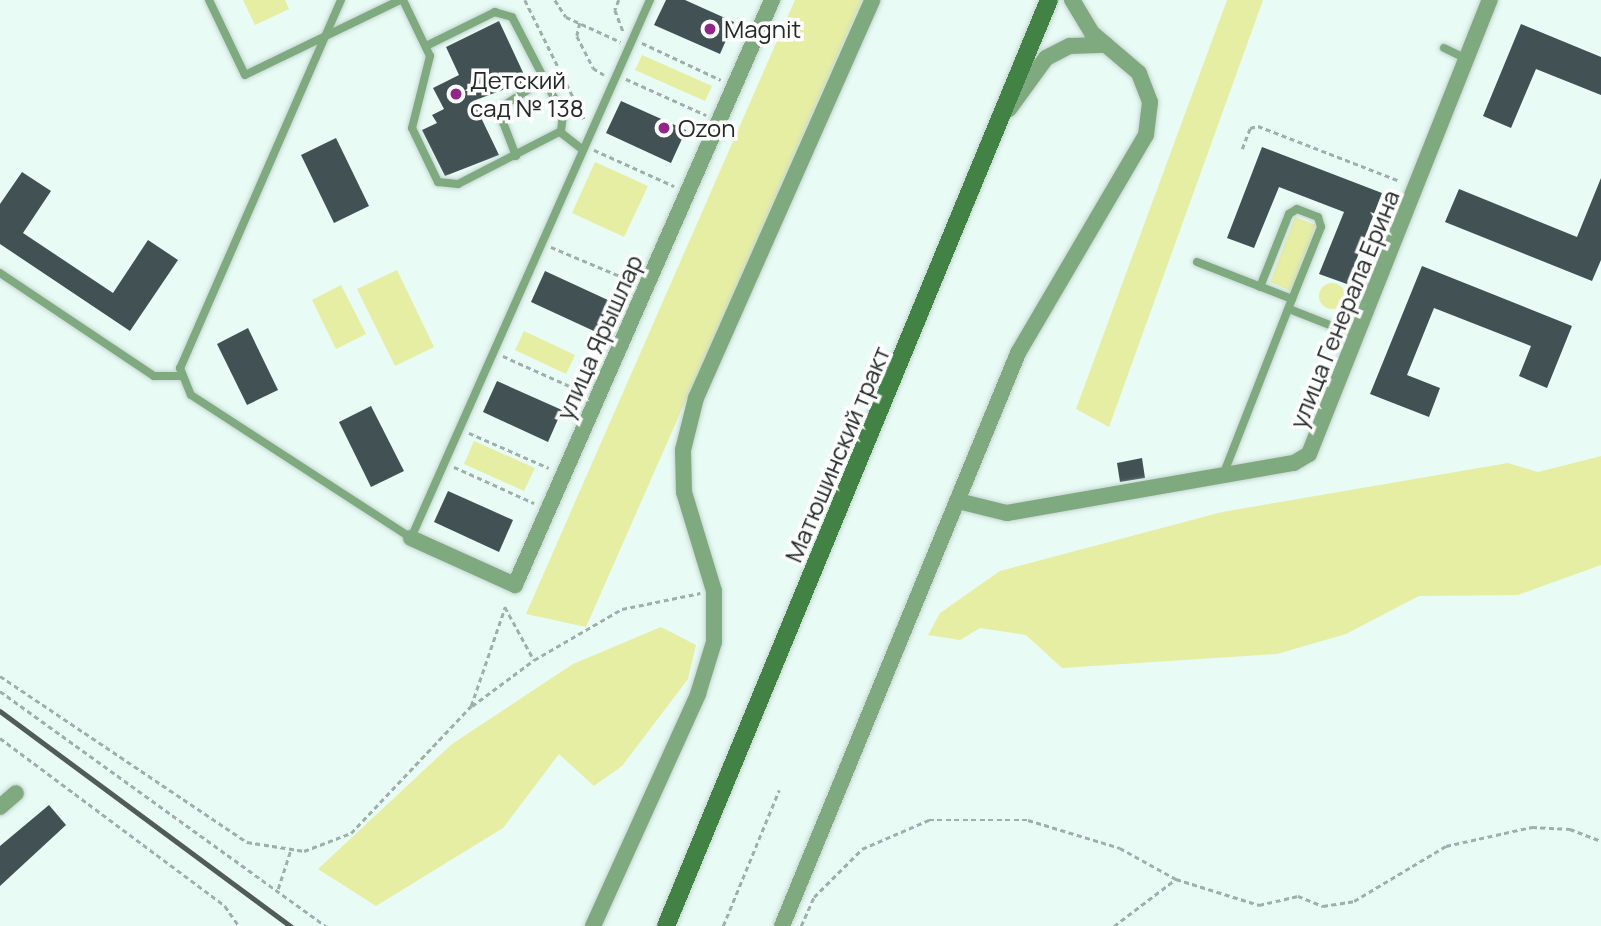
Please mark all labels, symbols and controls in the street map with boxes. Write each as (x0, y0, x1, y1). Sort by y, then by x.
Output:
place label: Magnit (724, 15, 801, 43)
marker: Magnit (702, 21, 718, 37)
place label: Детский сад № 138 (470, 66, 584, 122)
marker: Детский сад № 138 (448, 86, 464, 102)
place label: Ozon (678, 114, 736, 142)
marker: Ozon (656, 120, 672, 136)
street label: улица Генерала Ерина (1283, 186, 1405, 432)
street label: улица Ярышлар (550, 250, 648, 424)
street label: Матюшинский тракт (778, 342, 896, 566)

